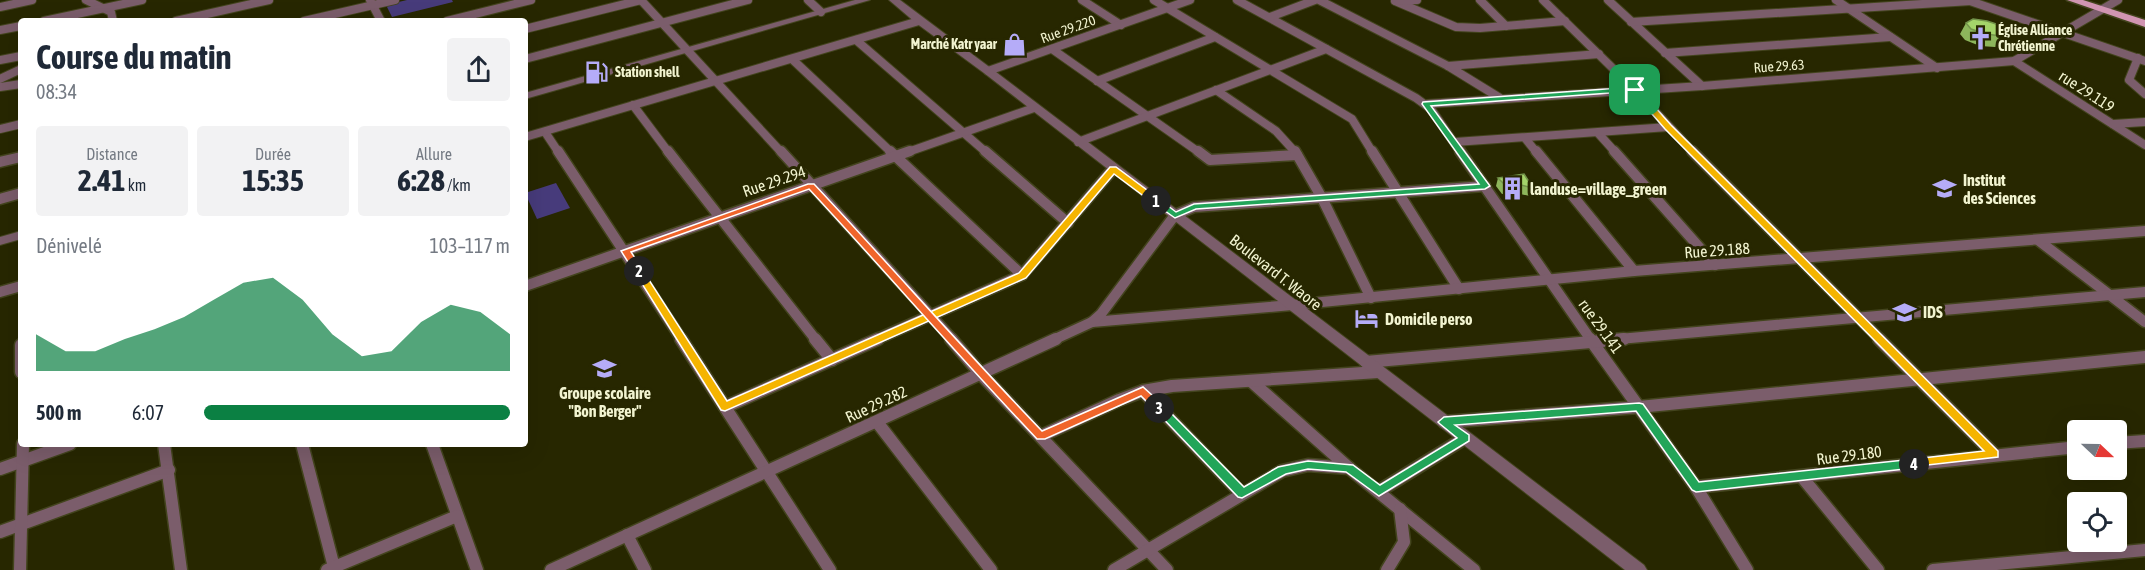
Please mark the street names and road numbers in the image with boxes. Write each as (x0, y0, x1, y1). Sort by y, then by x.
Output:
street label: Rue 29.220 (1038, 12, 1098, 46)
street label: Rue 29.63 (1753, 56, 1805, 76)
street label: rue 29.119 (2056, 66, 2118, 116)
street label: Rue 29.294 (740, 162, 808, 200)
street label: Boulevard T. Waore (1226, 231, 1326, 313)
street label: Rue 29.188 (1684, 239, 1750, 261)
street label: rue 29.141 (1575, 295, 1627, 357)
street label: Rue 29.282 (842, 382, 910, 426)
street label: Rue 29.180 (1815, 442, 1883, 468)

